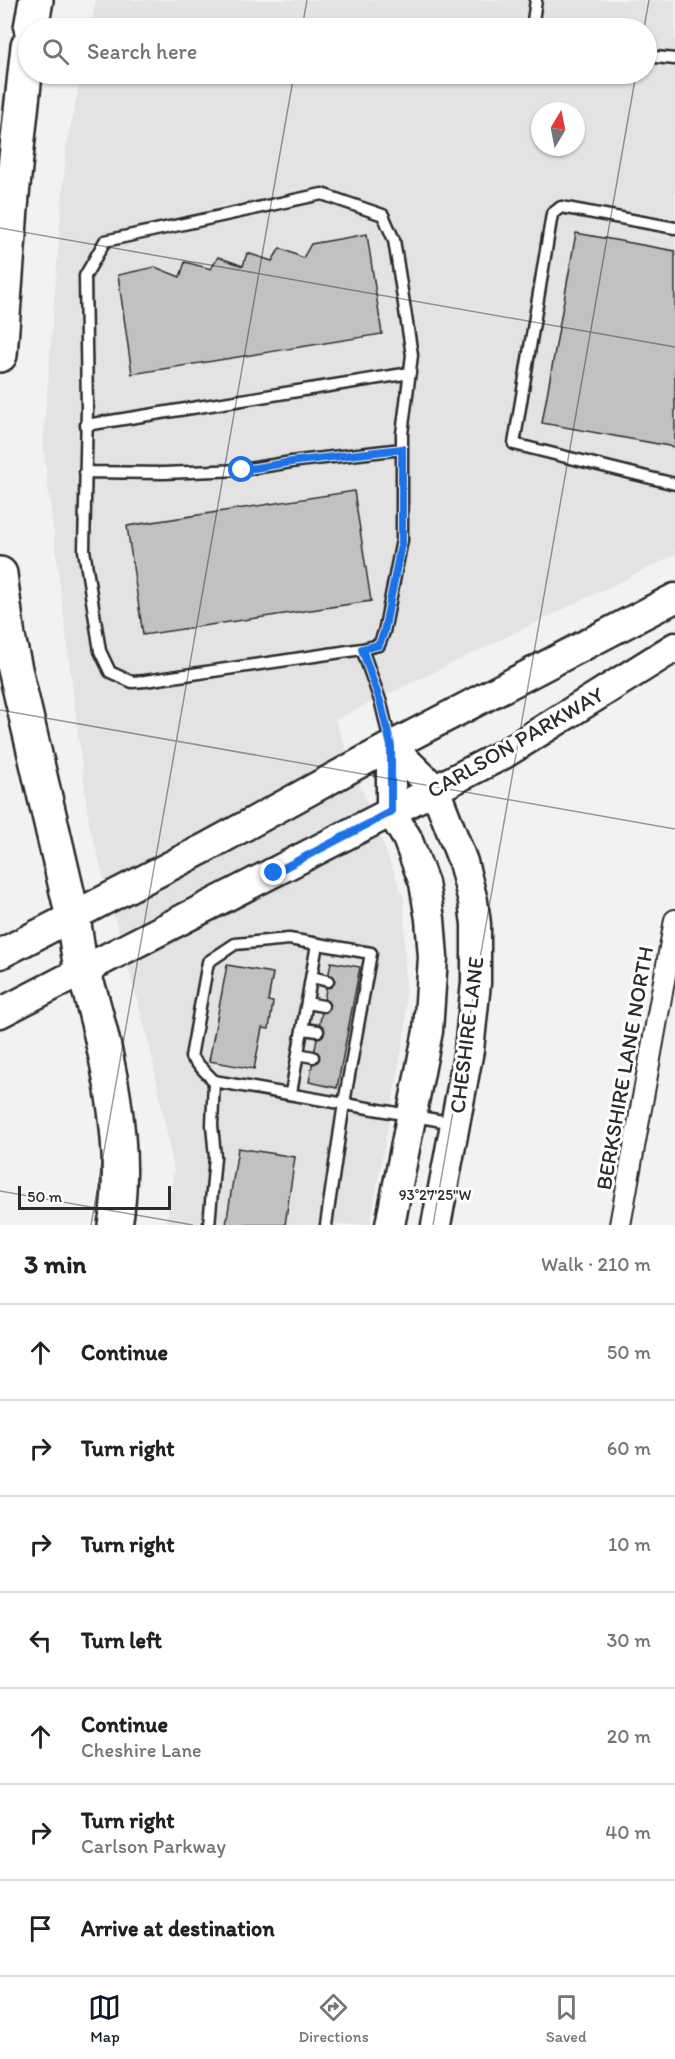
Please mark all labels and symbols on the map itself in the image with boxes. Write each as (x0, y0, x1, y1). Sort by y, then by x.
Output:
north arrow (531, 102, 585, 156)
route start (228, 456, 254, 482)
street label: CARLSON PARKWAY (422, 681, 609, 804)
route end (260, 859, 286, 885)
street label: BERKSHIRE LANE NORTH (590, 944, 659, 1192)
street label: CHESHIRE LANE (443, 955, 490, 1115)
scale bar (18, 1183, 171, 1210)
text: 93°27'25"W (399, 1186, 471, 1204)

